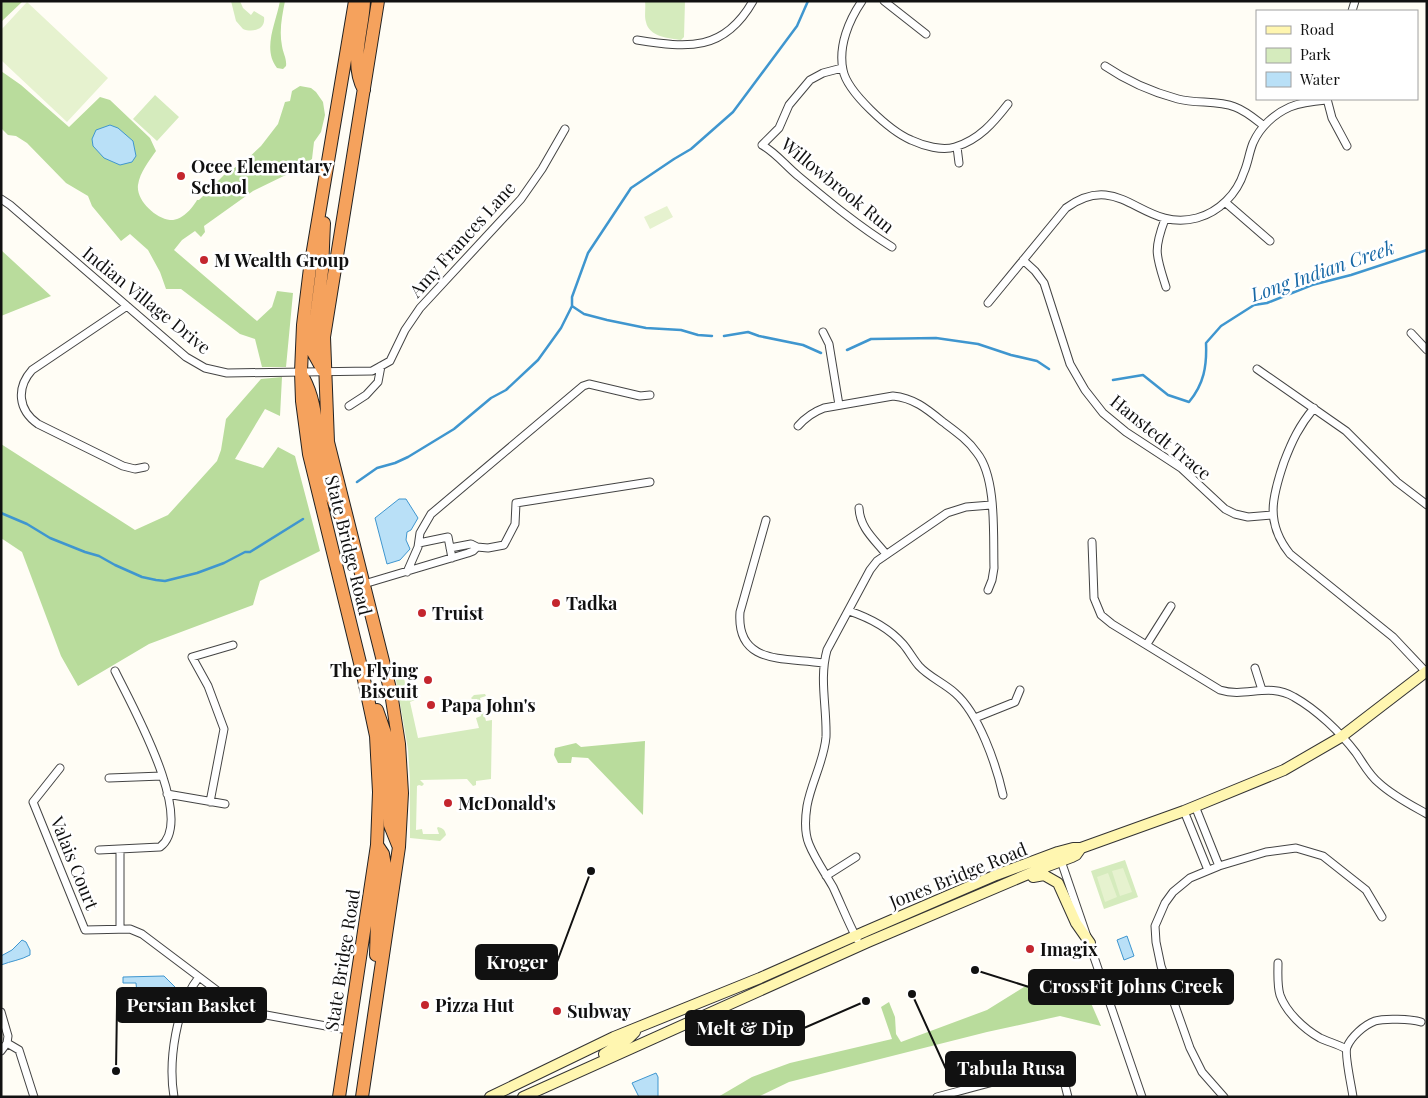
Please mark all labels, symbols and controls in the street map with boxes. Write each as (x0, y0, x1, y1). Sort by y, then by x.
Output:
legend (1256, 10, 1418, 100)
text: Road (1300, 19, 1334, 39)
text: Park (1300, 44, 1332, 64)
text: Water (1299, 69, 1340, 89)
street label: Willowbrook Run (776, 131, 900, 238)
place label: Ocee Elementary School (191, 154, 333, 199)
marker: Ocee Elementary School (175, 170, 187, 182)
street label: Amy Frances Lane (403, 176, 520, 303)
water label: Long Indian Creek (1246, 233, 1398, 307)
street label: Indian Village Drive (78, 241, 216, 359)
place label: M Wealth Group (214, 248, 349, 272)
marker: M Wealth Group (198, 254, 210, 266)
street label: Hanstedt Trace (1106, 389, 1216, 485)
street label: State Bridge Road (320, 472, 378, 618)
place label: Tadka (566, 591, 618, 615)
marker: Tadka (550, 597, 562, 609)
place label: Truist (432, 601, 484, 625)
marker: Truist (416, 607, 428, 619)
place label: The Flying Biscuit (330, 658, 419, 703)
marker: The Flying Biscuit (422, 674, 434, 686)
place label: Papa John's (441, 693, 536, 717)
marker: Papa John's (425, 699, 437, 711)
place label: McDonald's (458, 791, 556, 815)
marker: McDonald's (442, 797, 454, 809)
street label: Valais Court (45, 812, 105, 914)
street label: Jones Bridge Road (885, 836, 1031, 914)
street label: State Bridge Road (319, 887, 365, 1033)
place label: Imagix (1040, 937, 1098, 961)
marker: Imagix (1024, 943, 1036, 955)
callout: Kroger (476, 945, 557, 979)
text: Kroger (486, 948, 548, 974)
callout: CrossFit Johns Creek (1029, 970, 1233, 1004)
text: CrossFit Johns Creek (1039, 972, 1224, 998)
callout: Persian Basket (117, 988, 266, 1022)
text: Persian Basket (126, 991, 256, 1017)
place label: Pizza Hut (435, 993, 515, 1017)
marker: Pizza Hut (419, 999, 431, 1011)
place label: Subway (567, 999, 632, 1023)
marker: Subway (551, 1005, 563, 1017)
callout: Melt & Dip (686, 1011, 804, 1045)
text: Melt & Dip (696, 1014, 794, 1040)
callout: Tabula Rusa (946, 1052, 1075, 1086)
text: Tabula Rusa (957, 1054, 1065, 1080)

